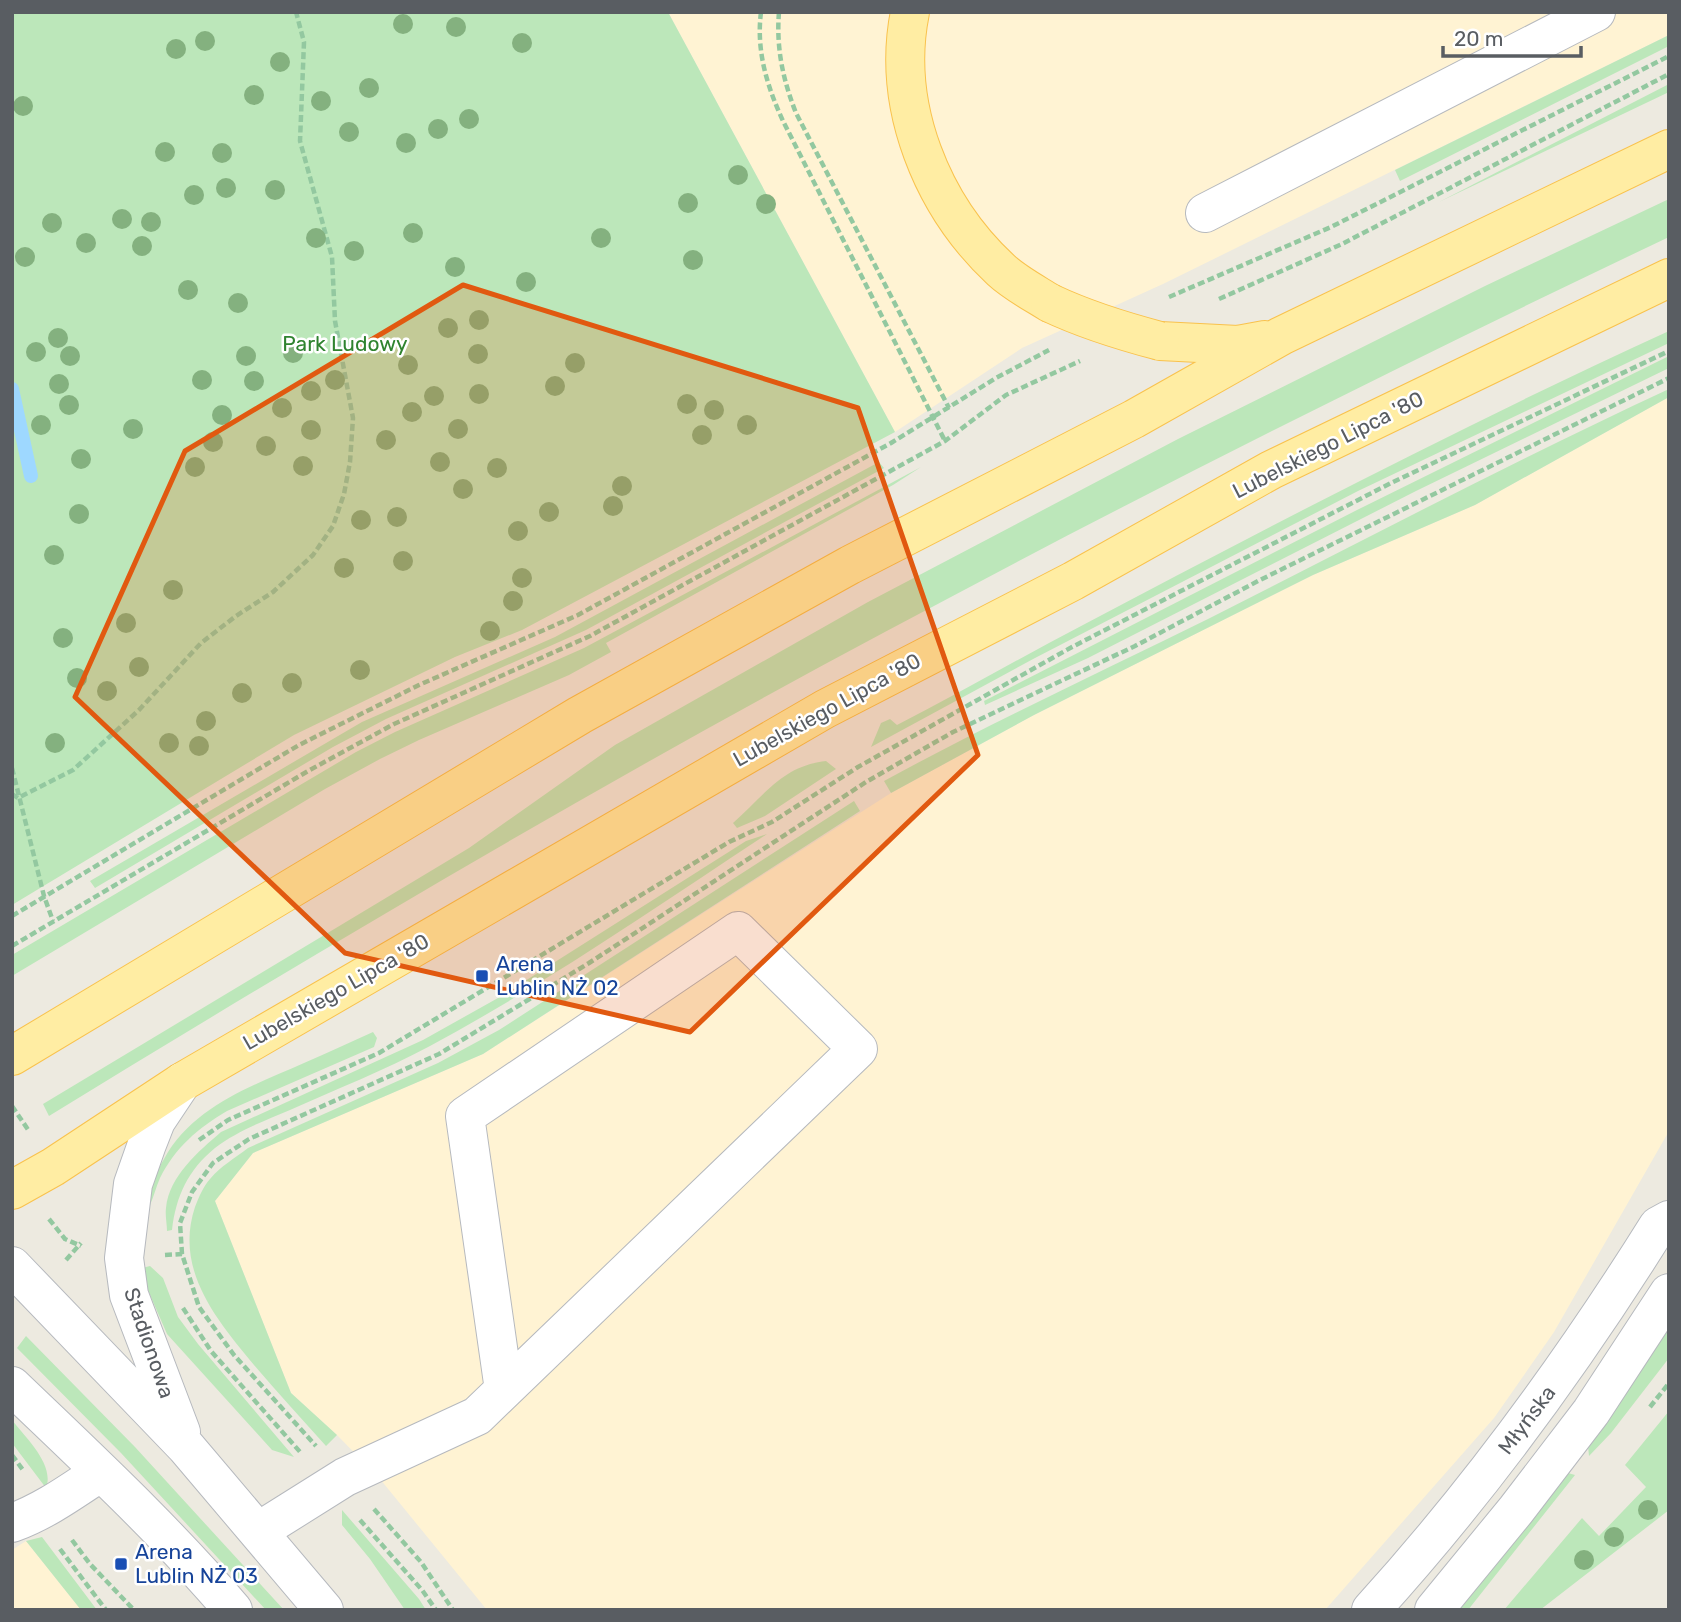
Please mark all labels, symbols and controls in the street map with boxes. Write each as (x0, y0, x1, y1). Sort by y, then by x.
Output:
scale bar (1443, 14, 1581, 58)
text: 20 m (1454, 26, 1503, 51)
park label: Park Ludowy (282, 331, 408, 356)
street label: Lubelskiego Lipca '80 (1228, 386, 1427, 504)
street label: Lubelskiego Lipca '80 (729, 648, 925, 772)
street label: Lubelskiego Lipca '80 (238, 928, 433, 1055)
place label: Arena Lublin NŻ 02 (496, 951, 619, 1000)
marker: Arena Lublin NŻ 02 (474, 968, 490, 984)
street label: Stadionowa (119, 1284, 180, 1401)
street label: Młyńska (1493, 1380, 1561, 1459)
place label: Arena Lublin NŻ 03 (135, 1539, 258, 1588)
marker: Arena Lublin NŻ 03 (113, 1556, 129, 1572)

